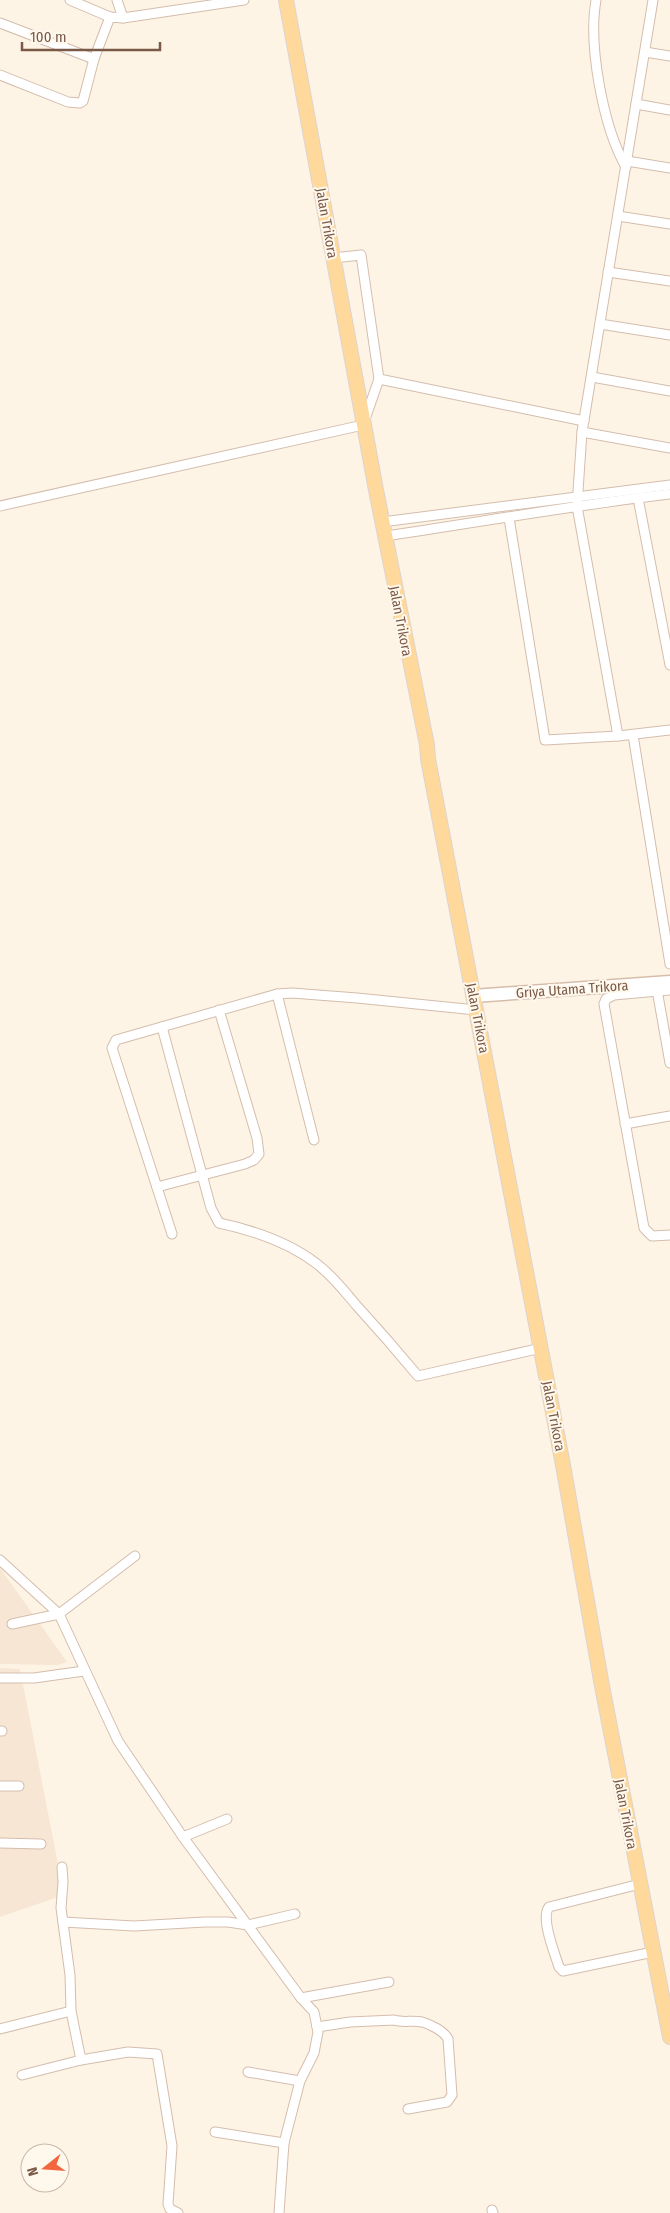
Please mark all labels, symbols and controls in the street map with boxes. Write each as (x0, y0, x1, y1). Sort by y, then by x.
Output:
scale bar (22, 20, 160, 52)
text: 100 m (30, 28, 67, 46)
street label: Jalan Trikora (312, 187, 341, 260)
street label: Jalan Trikora (385, 585, 416, 658)
street label: Griya Utama Trikora (515, 977, 629, 1002)
street label: Jalan Trikora (462, 982, 493, 1055)
street label: Jalan Trikora (538, 1380, 569, 1453)
street label: Jalan Trikora (610, 1778, 641, 1851)
north arrow (20, 2143, 70, 2193)
text: N (24, 2165, 42, 2178)

